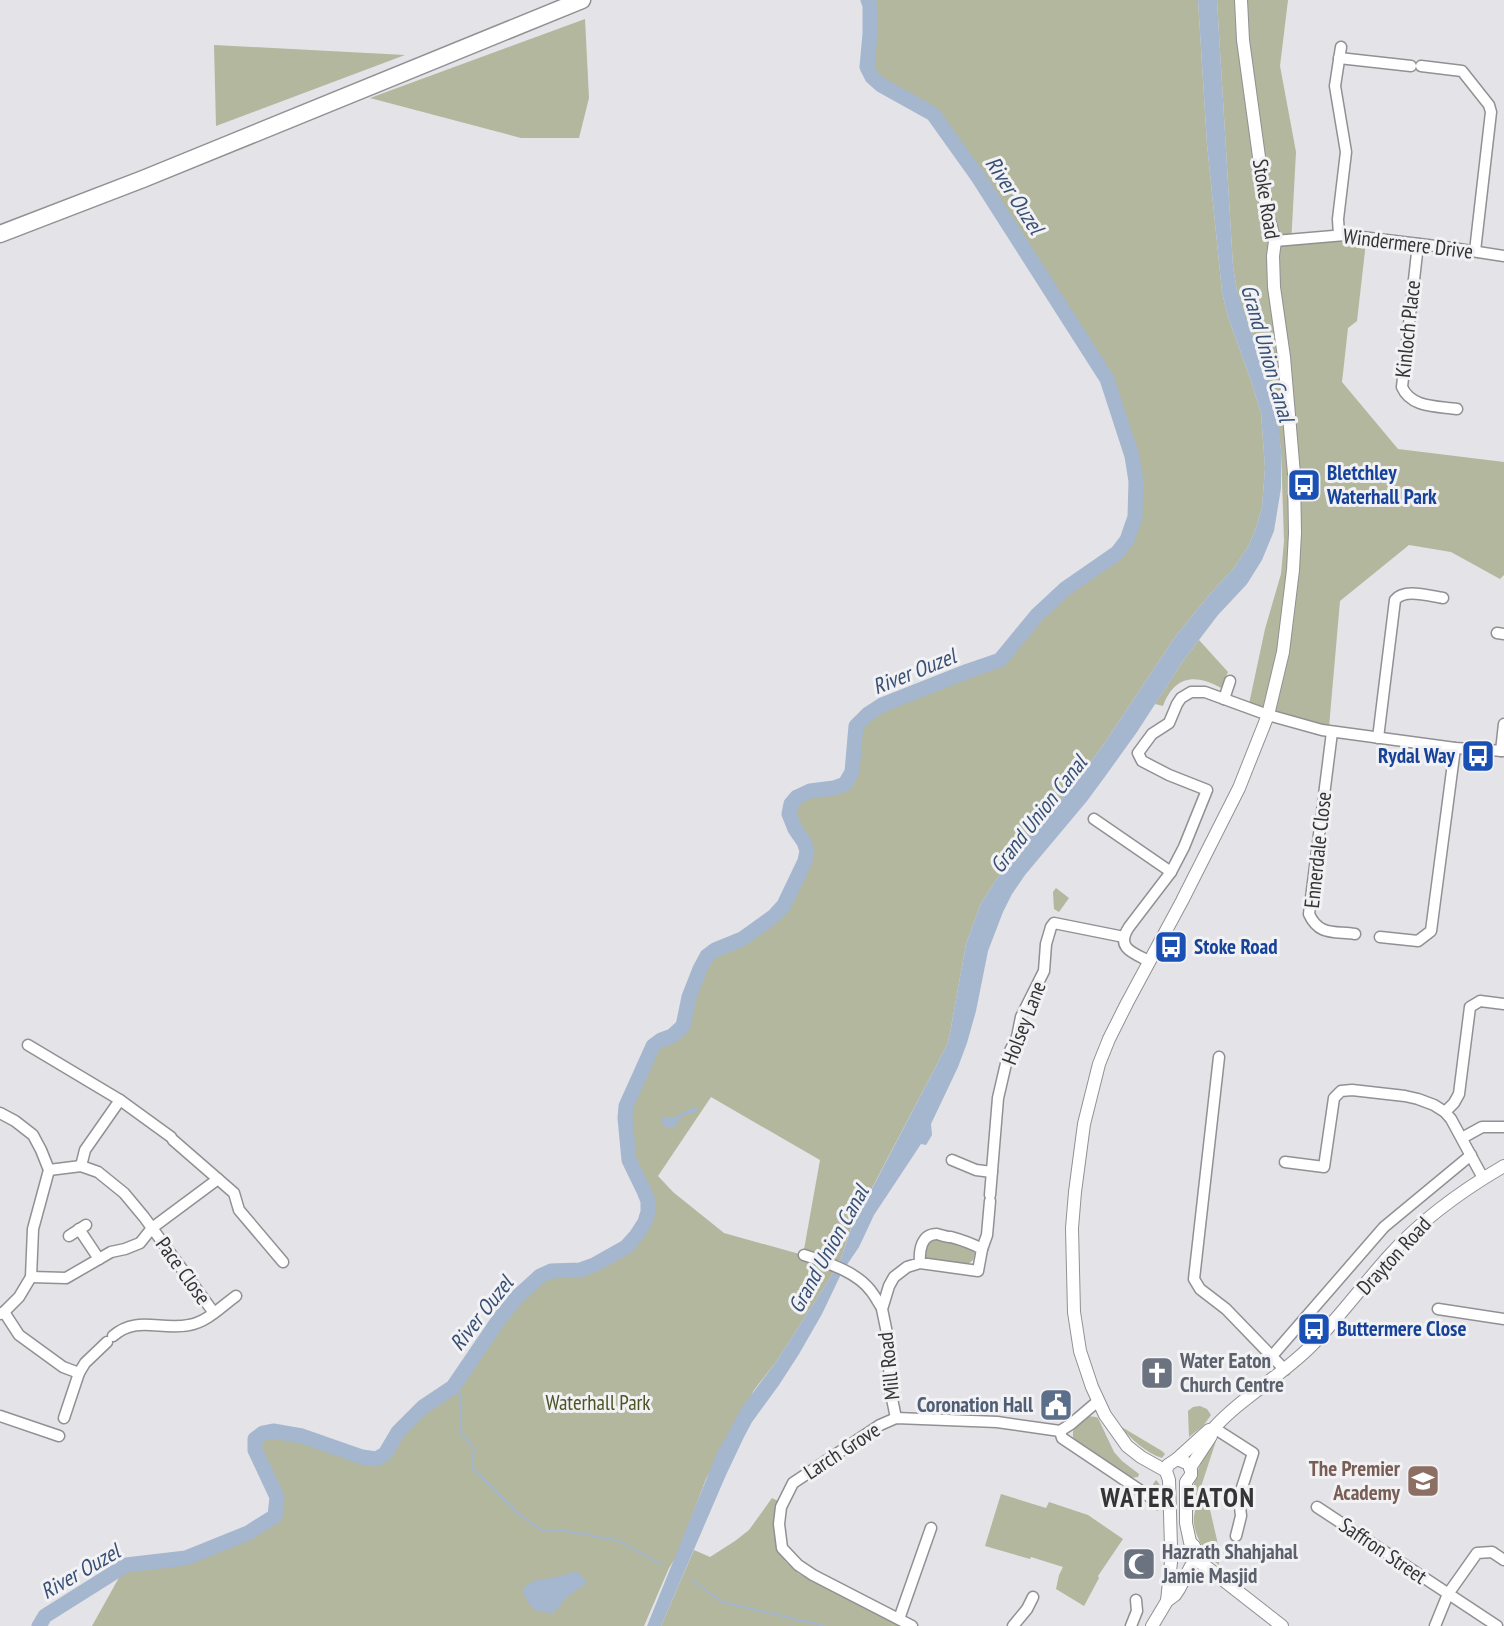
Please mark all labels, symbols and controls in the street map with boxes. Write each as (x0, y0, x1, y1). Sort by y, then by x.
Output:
water label: River Ouzel (980, 151, 1051, 241)
street label: Stoke Road (1247, 157, 1286, 241)
street label: Windermere Drive (1342, 222, 1475, 265)
street label: Kinloch Place (1389, 279, 1426, 379)
water label: Grand Union Canal (1235, 281, 1301, 427)
place label: Bletchley Waterhall Park (1326, 459, 1437, 510)
bus stop icon: Bletchley Waterhall Park (1286, 467, 1322, 503)
water label: River Ouzel (868, 641, 961, 700)
bus stop icon: Rydal Way (1460, 738, 1496, 774)
place label: Rydal Way (1378, 742, 1456, 769)
water label: Grand Union Canal (983, 748, 1094, 878)
street label: Ennerdale Close (1298, 790, 1337, 909)
bus stop icon: Stoke Road (1153, 929, 1189, 965)
place label: Stoke Road (1194, 933, 1278, 960)
street label: Holsey Lane (995, 977, 1052, 1068)
water label: Grand Union Canal (781, 1179, 875, 1318)
street label: Drayton Road (1351, 1211, 1437, 1300)
street label: Pace Close (150, 1232, 217, 1310)
water label: River Ouzel (443, 1269, 520, 1356)
bus stop icon: Buttermere Close (1296, 1311, 1332, 1347)
place label: Buttermere Close (1337, 1315, 1466, 1342)
street label: Mill Road (872, 1331, 905, 1401)
place label: Water Eaton Church Centre (1179, 1347, 1284, 1398)
church icon: Water Eaton Church Centre (1139, 1355, 1175, 1391)
public building icon: Coronation Hall (1038, 1387, 1074, 1423)
park label: Waterhall Park (546, 1389, 650, 1416)
place label: Coronation Hall (917, 1391, 1034, 1418)
street label: Larch Grove (799, 1416, 885, 1485)
place label: The Premier Academy (1309, 1455, 1401, 1506)
school or university icon: The Premier Academy (1405, 1463, 1441, 1499)
district label: WATER EATON (1100, 1480, 1255, 1514)
street label: Saffron Street (1334, 1511, 1433, 1590)
water label: River Ouzel (35, 1536, 126, 1605)
place label: Hazrath Shahjahal Jamie Masjid (1161, 1538, 1299, 1589)
mosque icon: Hazrath Shahjahal Jamie Masjid (1121, 1546, 1157, 1582)

